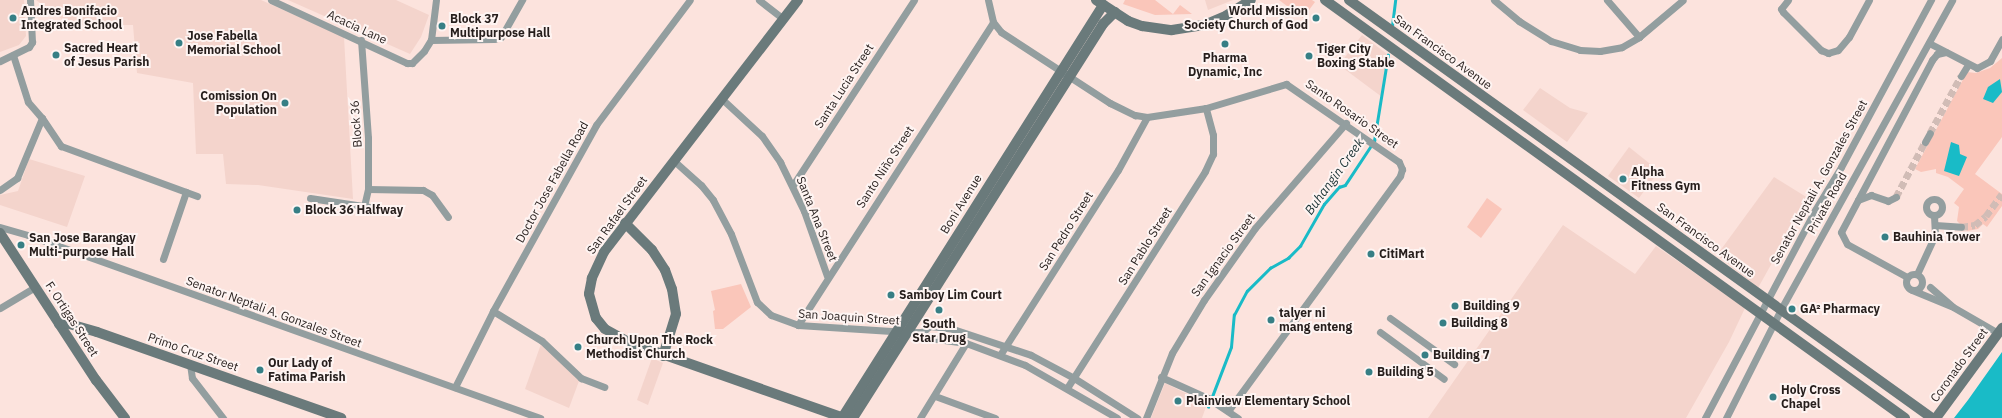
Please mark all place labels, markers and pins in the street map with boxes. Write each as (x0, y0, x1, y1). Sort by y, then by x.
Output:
place label: Andres Bonifacio Integrated School (21, 4, 122, 32)
place label: World Mission Society Church of God (1184, 4, 1308, 32)
place label: Block 37 Multipurpose Hall (450, 12, 550, 40)
marker: Andres Bonifacio Integrated School (8, 13, 18, 23)
marker: World Mission Society Church of God (1311, 13, 1321, 23)
marker: Block 37 Multipurpose Hall (437, 21, 447, 31)
place label: Jose Fabella Memorial School (187, 29, 281, 57)
marker: Jose Fabella Memorial School (174, 38, 184, 48)
marker: Pharma Dynamic, Inc (1220, 39, 1230, 49)
place label: Sacred Heart of Jesus Parish (64, 41, 149, 69)
place label: Tiger City Boxing Stable (1317, 42, 1395, 70)
marker: Sacred Heart of Jesus Parish (51, 50, 61, 60)
place label: Pharma Dynamic, Inc (1188, 51, 1262, 79)
marker: Tiger City Boxing Stable (1304, 51, 1314, 61)
place label: Comission On Population (200, 89, 277, 117)
marker: Comission On Population (280, 98, 290, 108)
place label: Alpha Fitness Gym (1631, 165, 1701, 193)
marker: Alpha Fitness Gym (1618, 174, 1628, 184)
place label: Block 36 Halfway (305, 203, 403, 217)
marker: Block 36 Halfway (292, 205, 302, 215)
place label: Bauhinia Tower (1893, 230, 1980, 244)
place label: San Jose Barangay Multi-purpose Hall (29, 231, 136, 259)
marker: Bauhinia Tower (1880, 232, 1890, 242)
marker: San Jose Barangay Multi-purpose Hall (16, 240, 26, 250)
place label: CitiMart (1379, 247, 1424, 261)
marker: CitiMart (1366, 249, 1376, 259)
place label: Samboy Lim Court (899, 288, 1002, 302)
marker: Samboy Lim Court (886, 290, 896, 300)
place label: Building 9 (1463, 299, 1520, 313)
marker: Building 9 (1450, 301, 1460, 311)
place label: GA² Pharmacy (1800, 302, 1880, 316)
marker: GA² Pharmacy (1787, 304, 1797, 314)
marker: South Star Drug (934, 305, 944, 315)
place label: talyer ni mang enteng (1279, 306, 1352, 334)
marker: talyer ni mang enteng (1266, 315, 1276, 325)
place label: Building 8 (1451, 316, 1508, 330)
place label: South Star Drug (912, 317, 966, 345)
marker: Building 8 (1438, 318, 1448, 328)
place label: Church Upon The Rock Methodist Church (586, 333, 713, 361)
marker: Church Upon The Rock Methodist Church (573, 342, 583, 352)
place label: Building 7 (1433, 348, 1490, 362)
marker: Building 7 (1420, 350, 1430, 360)
place label: Our Lady of Fatima Parish (268, 356, 346, 384)
marker: Our Lady of Fatima Parish (255, 365, 265, 375)
place label: Building 5 (1377, 365, 1434, 379)
marker: Building 5 (1364, 367, 1374, 377)
place label: Holy Cross Chapel (1781, 383, 1841, 411)
marker: Holy Cross Chapel (1768, 392, 1778, 402)
place label: Plainview Elementary School (1186, 394, 1350, 408)
marker: Plainview Elementary School (1173, 396, 1183, 406)

